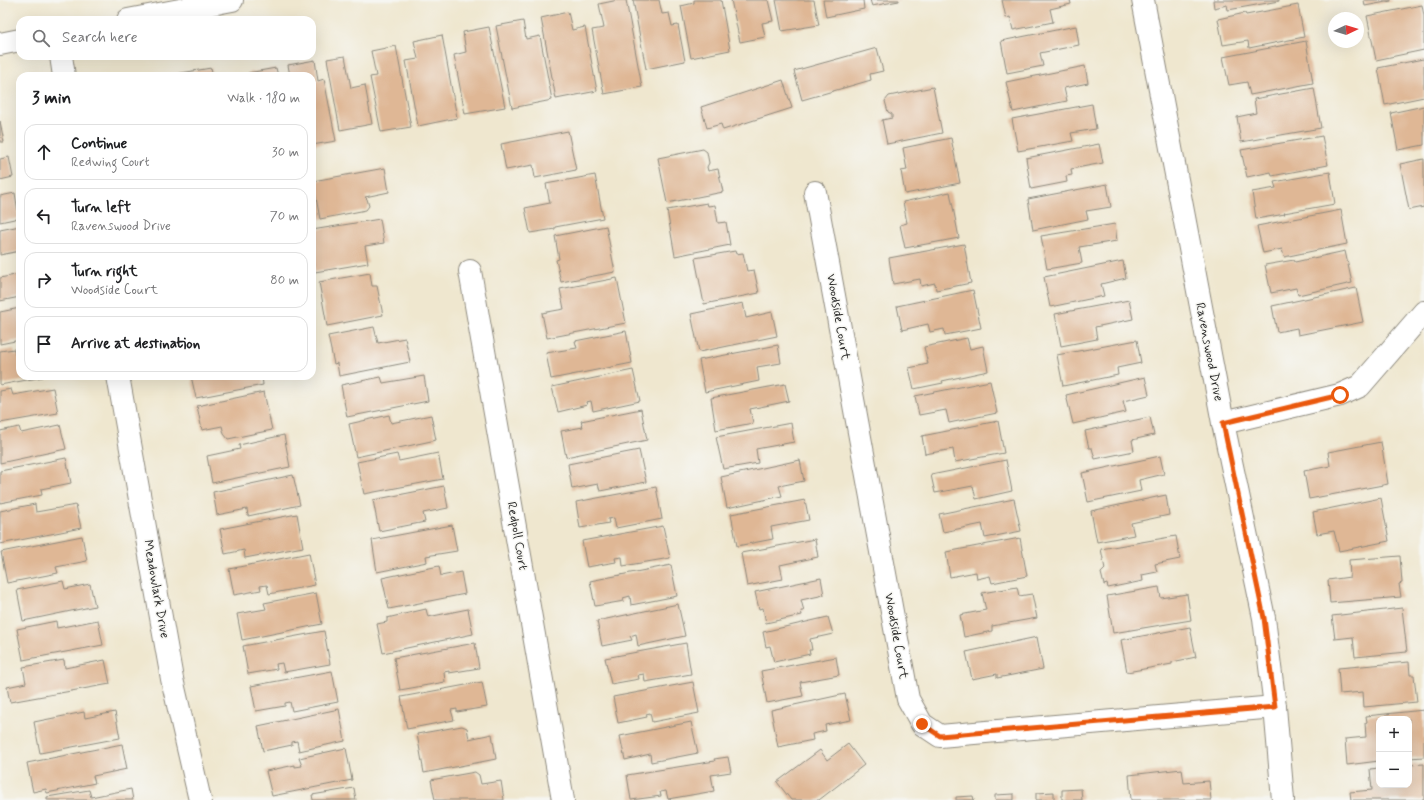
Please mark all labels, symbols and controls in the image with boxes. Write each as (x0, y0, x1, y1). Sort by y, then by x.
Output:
north arrow (1328, 12, 1364, 48)
search box (16, 16, 316, 60)
icon: search (30, 27, 52, 49)
text: Search here (62, 28, 138, 48)
text: 3 min (32, 87, 71, 109)
text: Walk · 180 m (227, 90, 300, 107)
text: Continue (71, 134, 127, 154)
icon: ahead (33, 141, 55, 163)
text: 30 m (272, 144, 299, 161)
text: Redwing Court (71, 154, 150, 171)
text: Turn left (71, 198, 131, 218)
icon: left (33, 205, 55, 227)
text: 70 m (270, 208, 299, 225)
text: Ravenswood Drive (71, 218, 171, 235)
text: Turn right (71, 262, 138, 282)
icon: right (33, 269, 55, 291)
text: 80 m (270, 272, 299, 289)
street label: Woodside Court (822, 273, 854, 362)
text: Woodside Court (71, 282, 158, 299)
street label: Ravenswood Drive (1191, 301, 1227, 403)
icon: arrive (33, 333, 55, 355)
text: Arrive at destination (71, 334, 200, 354)
route start (1331, 386, 1349, 404)
street label: Redpoll Court (503, 500, 531, 572)
street label: Meadowlark Drive (139, 538, 173, 640)
street label: Woodside Court (880, 592, 912, 681)
route end (913, 715, 931, 733)
map controls (1376, 716, 1412, 788)
button: + (1376, 716, 1412, 752)
button: − (1376, 752, 1412, 788)

